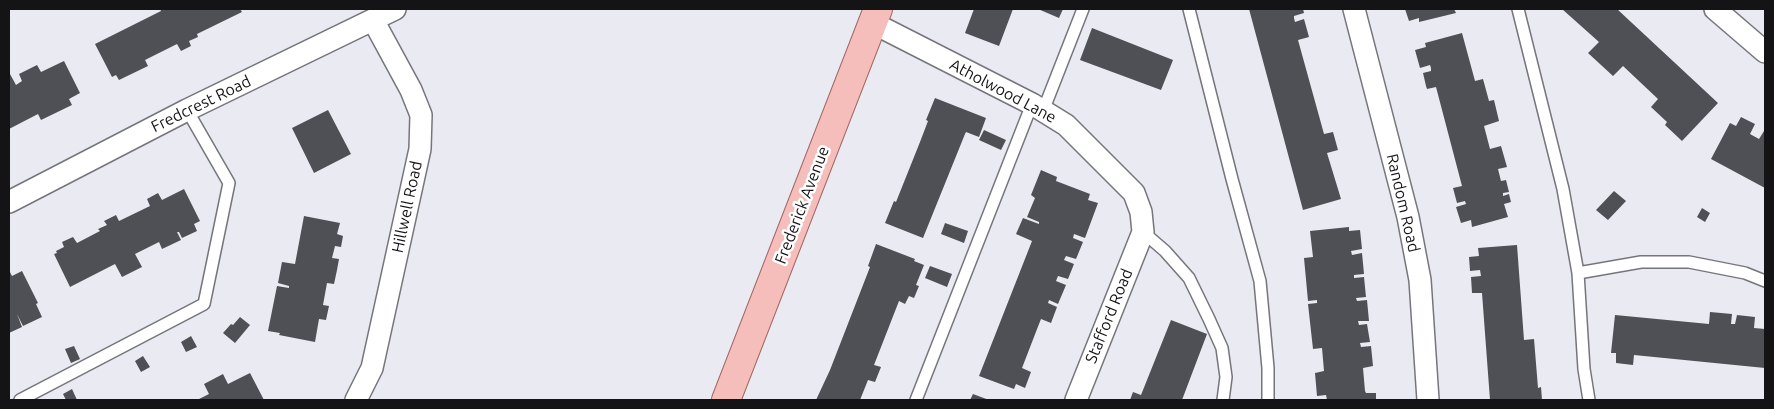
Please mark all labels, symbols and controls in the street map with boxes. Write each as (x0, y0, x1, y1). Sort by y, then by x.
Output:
street label: Atholwood Lane (946, 55, 1060, 127)
street label: Fredcrest Road (148, 72, 254, 136)
street label: Frederick Avenue (771, 144, 833, 266)
street label: Random Road (1382, 152, 1424, 254)
street label: Hillwell Road (388, 159, 426, 255)
street label: Stafford Road (1081, 266, 1137, 366)

